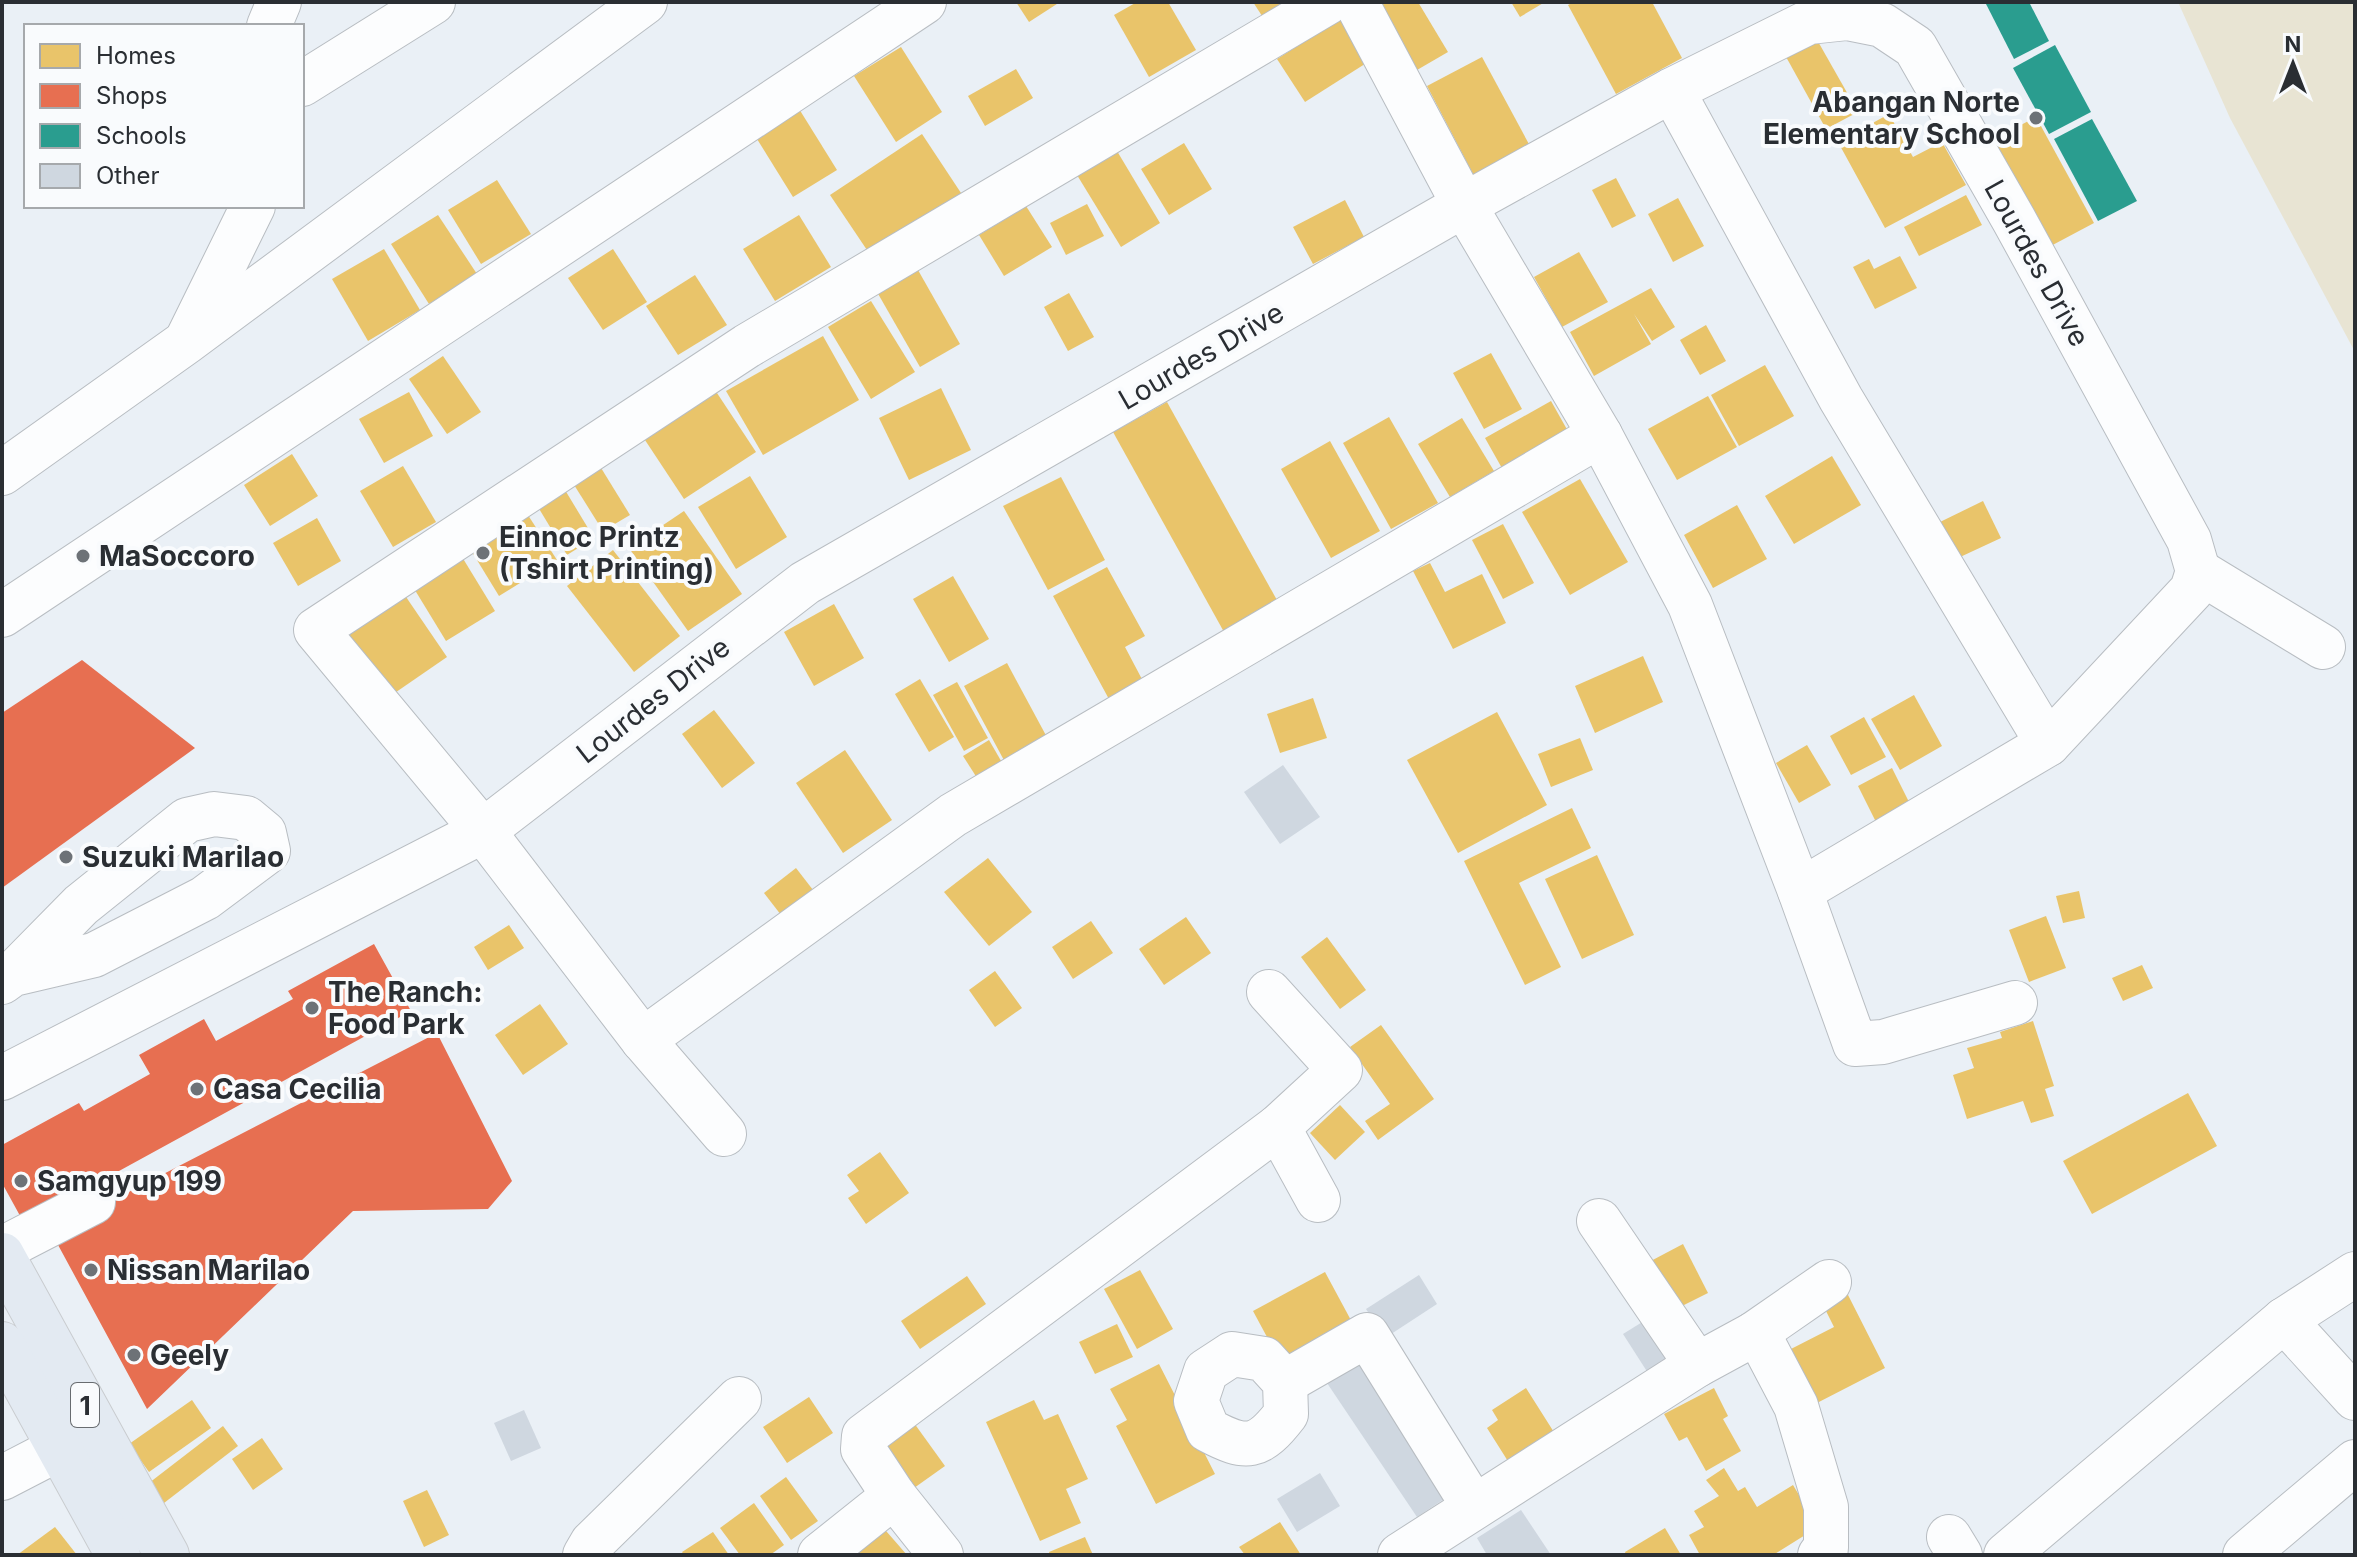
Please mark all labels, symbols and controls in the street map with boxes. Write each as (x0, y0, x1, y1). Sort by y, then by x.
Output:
legend (24, 24, 304, 208)
north arrow (2253, 24, 2333, 104)
text: N (2285, 31, 2301, 57)
text: Homes (96, 41, 176, 70)
text: Shops (96, 81, 167, 110)
place label: Abangan Norte Elementary School (1763, 85, 2020, 151)
marker: Abangan Norte Elementary School (2027, 109, 2045, 127)
text: Schools (96, 121, 187, 150)
text: Other (96, 161, 159, 190)
street label: Lourdes Drive (1977, 174, 2097, 352)
street label: Lourdes Drive (1112, 295, 1290, 417)
place label: Einnoc Printz (Tshirt Printing) (499, 520, 714, 586)
place label: MaSoccoro (99, 539, 255, 573)
marker: Einnoc Printz (Tshirt Printing) (474, 544, 492, 562)
marker: MaSoccoro (74, 547, 92, 565)
street label: Lourdes Drive (570, 630, 736, 770)
place label: Suzuki Marilao (82, 840, 284, 874)
marker: Suzuki Marilao (57, 848, 75, 866)
place label: The Ranch: Food Park (328, 975, 483, 1041)
marker: The Ranch: Food Park (303, 999, 321, 1017)
place label: Casa Cecilia (213, 1072, 381, 1106)
marker: Casa Cecilia (188, 1080, 206, 1098)
place label: Samgyup 199 (37, 1164, 222, 1198)
marker: Samgyup 199 (12, 1172, 30, 1190)
place label: Nissan Marilao (107, 1253, 310, 1287)
marker: Nissan Marilao (82, 1261, 100, 1279)
place label: Geely (150, 1338, 229, 1372)
marker: Geely (125, 1346, 143, 1364)
road number: 1 (71, 1383, 99, 1427)

